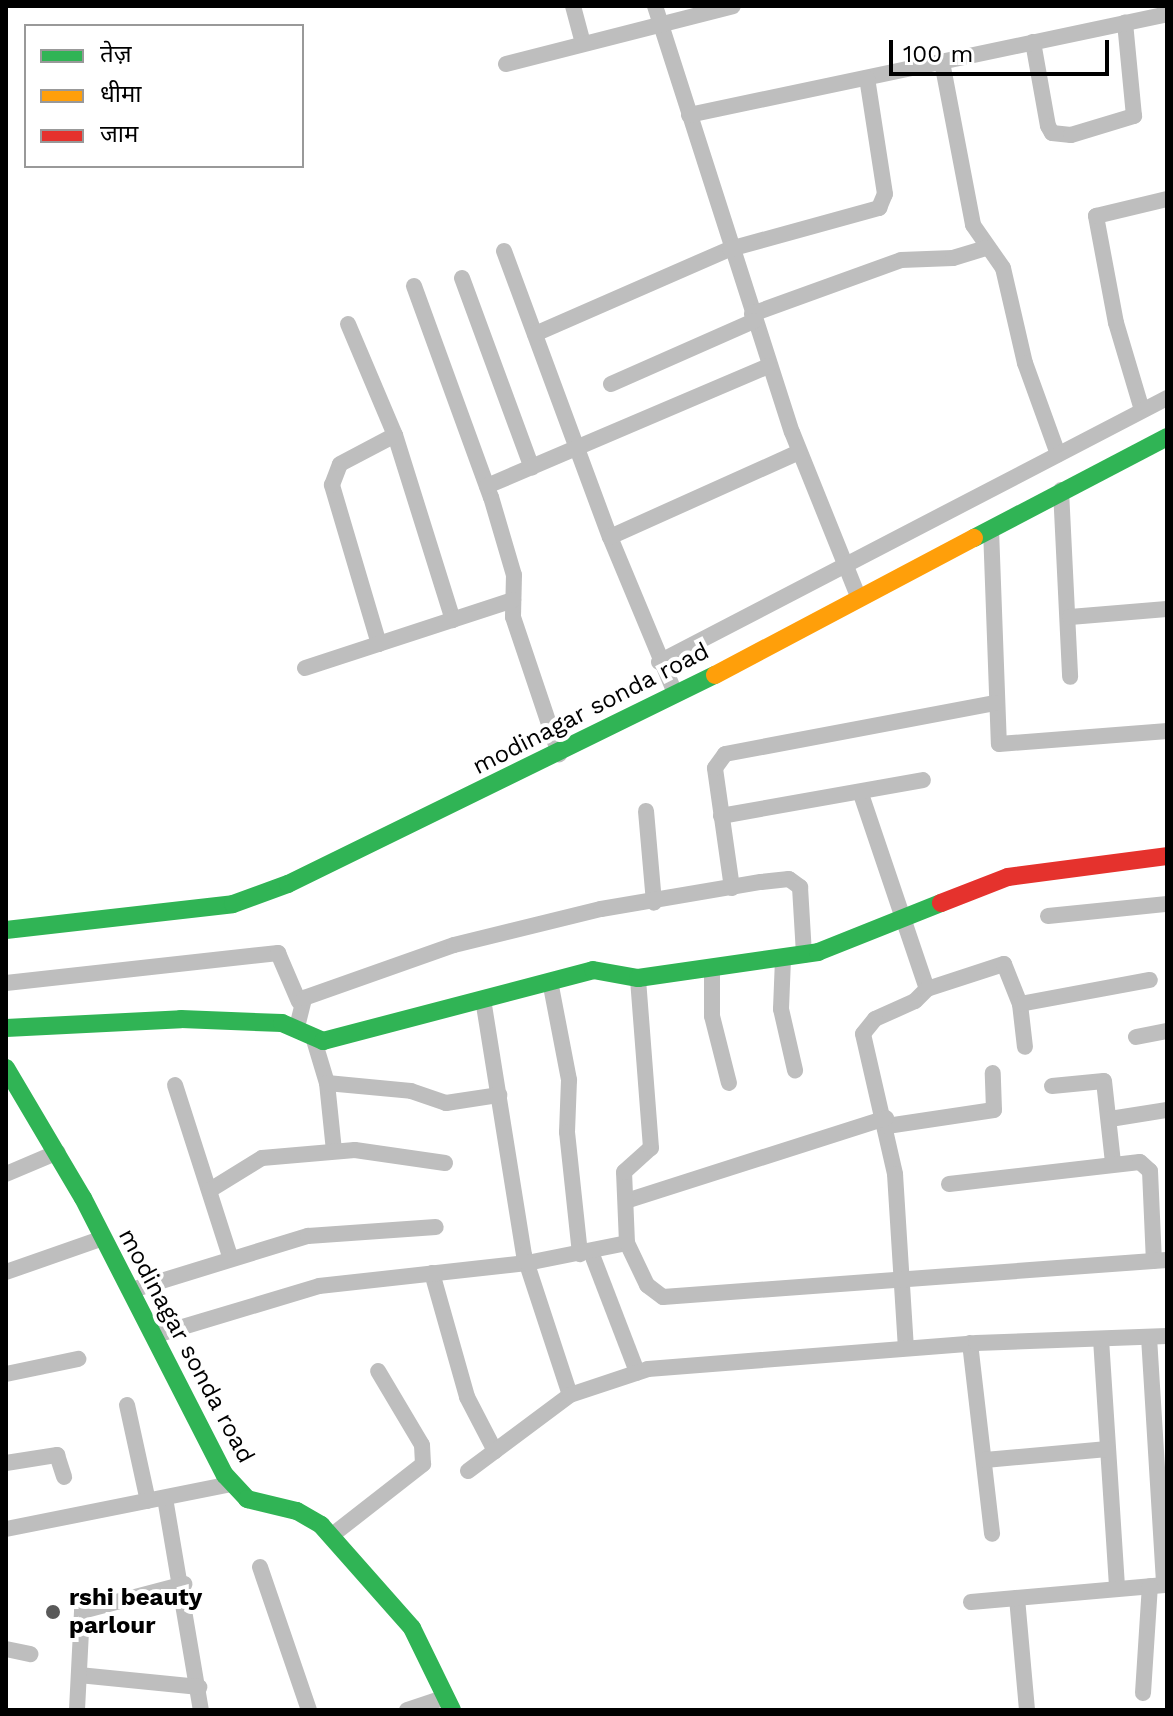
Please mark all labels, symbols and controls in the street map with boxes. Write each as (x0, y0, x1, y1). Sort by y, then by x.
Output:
legend (24, 24, 304, 168)
scale bar (893, 24, 1113, 74)
text: तेज़ (100, 40, 132, 68)
text: 100 m (903, 40, 973, 68)
text: धीमा (100, 80, 142, 108)
text: जाम (100, 120, 138, 148)
street label: modinagar sonda road (467, 637, 715, 781)
street label: modinagar sonda road (112, 1223, 260, 1469)
place label: rshi beauty parlour (69, 1584, 202, 1640)
marker: rshi beauty parlour (44, 1603, 62, 1621)

